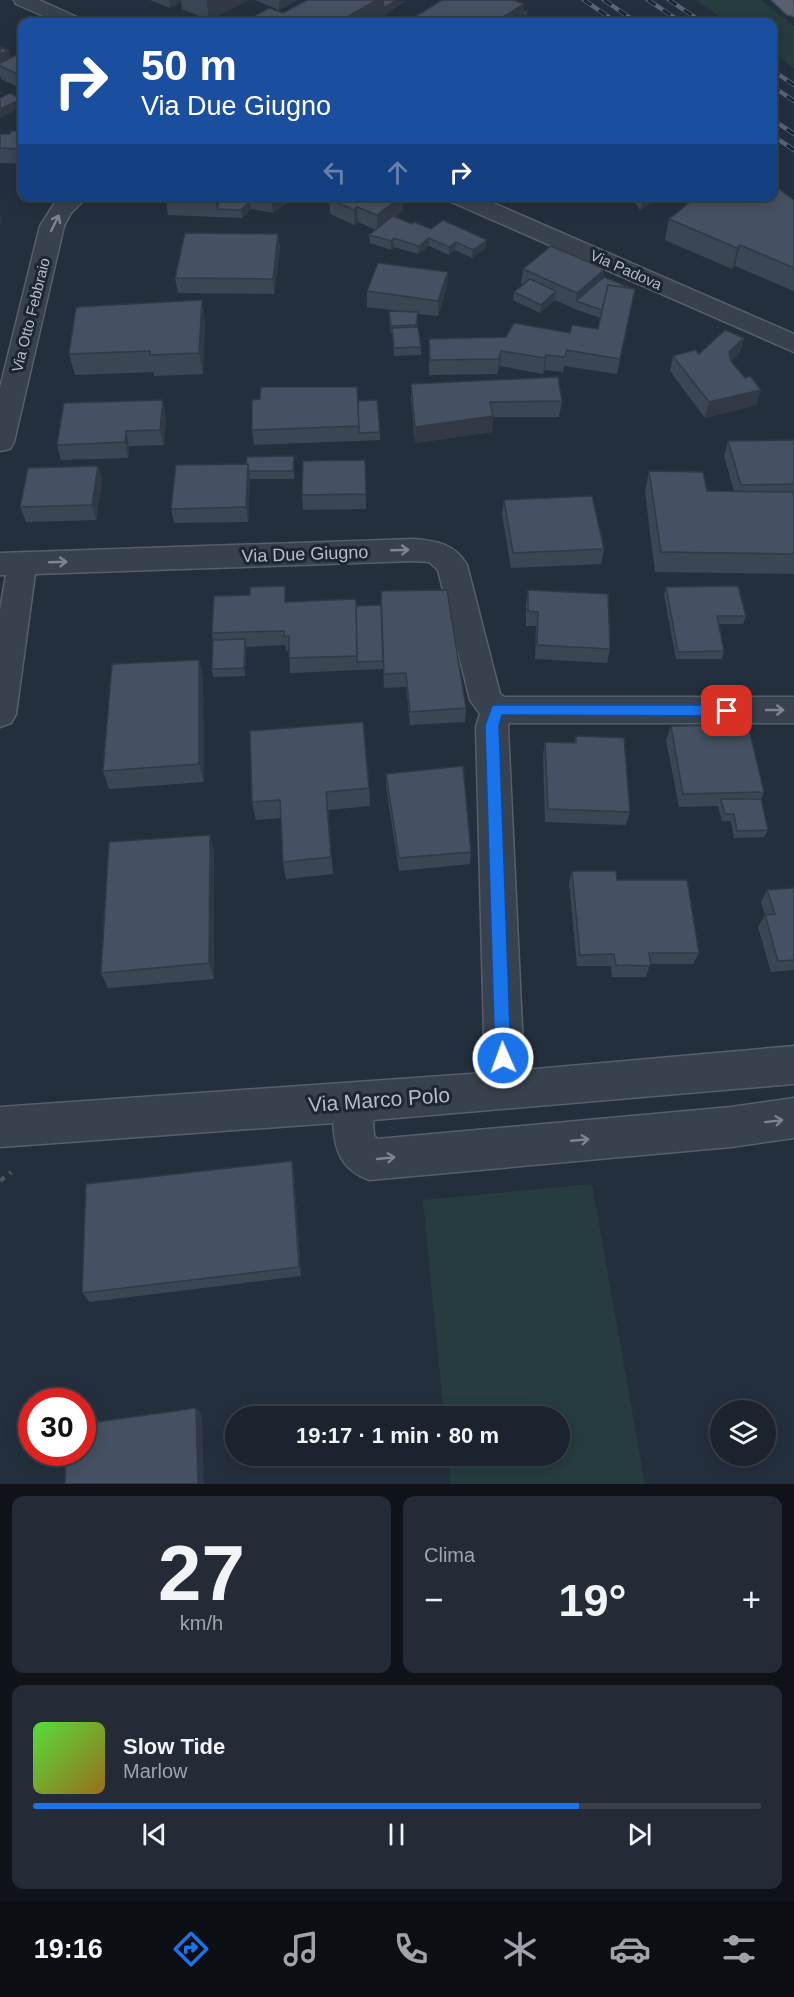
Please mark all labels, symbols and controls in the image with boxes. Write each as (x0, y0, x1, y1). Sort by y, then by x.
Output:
icon: right (42, 42, 120, 120)
text: 50 m (141, 42, 237, 89)
text: Via Due Giugno (141, 91, 331, 121)
icon: left (318, 156, 351, 189)
icon: ahead (381, 156, 414, 189)
icon: right (444, 156, 477, 189)
one-way arrow (50, 214, 62, 232)
street label: Via Padova (588, 246, 665, 293)
street label: Via Otto Febbraio (8, 256, 53, 374)
street label: Via Due Giugno (241, 542, 369, 566)
one-way arrow (390, 545, 410, 556)
one-way arrow (48, 557, 68, 568)
pin (701, 685, 752, 736)
icon: arrive (710, 694, 743, 727)
one-way arrow (764, 705, 784, 716)
position arrow (471, 1026, 535, 1090)
street label: Via Marco Polo (307, 1083, 451, 1116)
one-way arrow (763, 1116, 783, 1127)
one-way arrow (569, 1134, 589, 1145)
one-way arrow (375, 1152, 395, 1163)
speed limit sign: 30 (18, 1388, 96, 1466)
map controls (710, 1400, 776, 1466)
button: layers (710, 1400, 776, 1466)
text: 19:17 · 1 min · 80 m (296, 1423, 499, 1448)
text: 27 (158, 1529, 245, 1617)
text: Clima (424, 1544, 475, 1566)
text: 19° (558, 1575, 627, 1626)
text: − (424, 1581, 443, 1618)
text: + (742, 1581, 761, 1618)
text: km/h (180, 1612, 223, 1634)
text: Slow Tide (123, 1734, 225, 1759)
text: Marlow (123, 1760, 187, 1782)
icon: previous (138, 1818, 171, 1851)
icon: pause (380, 1818, 413, 1851)
icon: next (623, 1818, 656, 1851)
icon: directions (170, 1928, 212, 1970)
icon: music (280, 1928, 322, 1970)
icon: phone (390, 1928, 432, 1970)
icon: climate (499, 1928, 541, 1970)
icon: car (609, 1928, 651, 1970)
icon: filters (718, 1928, 760, 1970)
text: 19:16 (34, 1934, 103, 1964)

